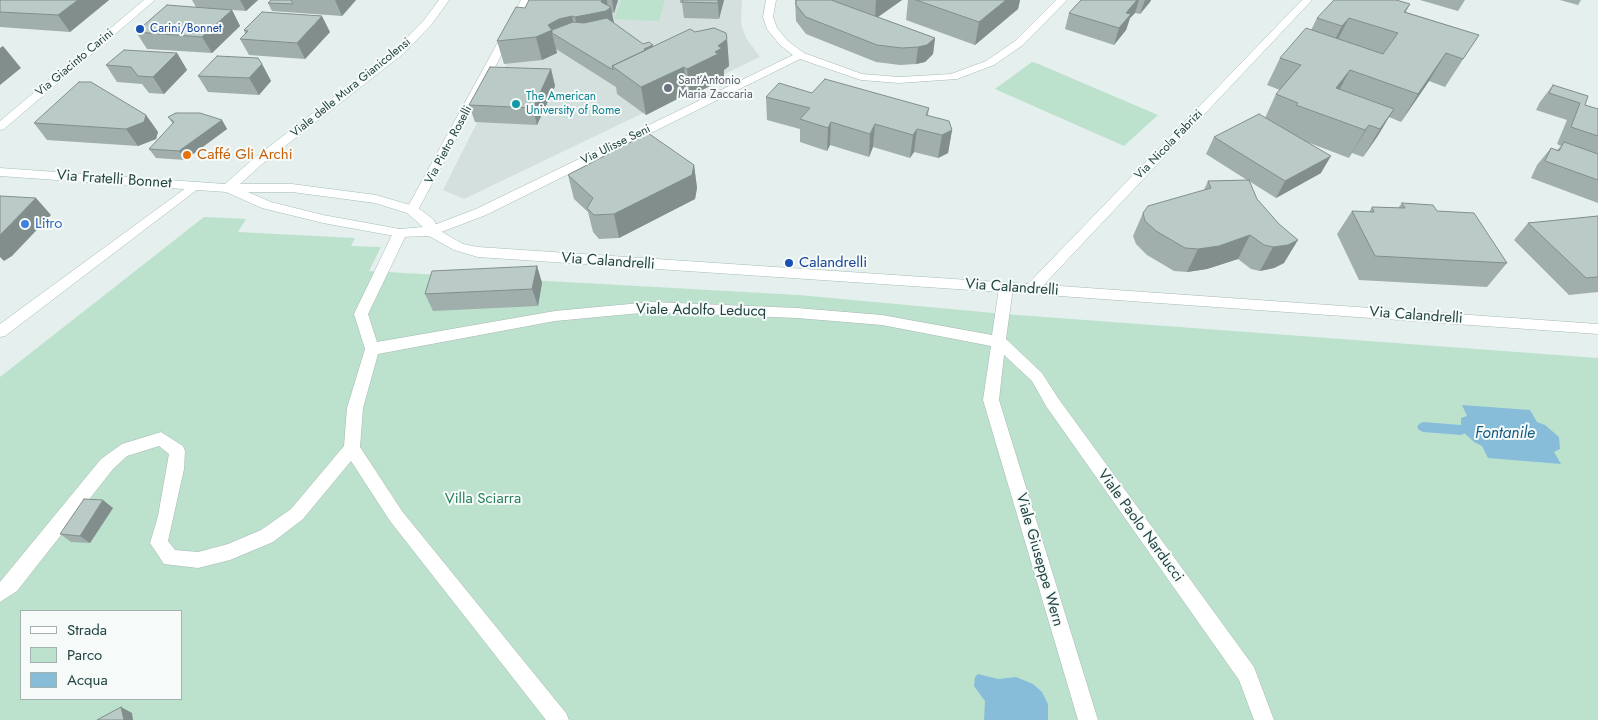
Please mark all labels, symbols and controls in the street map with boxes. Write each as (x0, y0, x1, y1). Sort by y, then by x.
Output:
place label: Carini/Bonnet (150, 22, 222, 36)
marker: Carini/Bonnet (134, 23, 146, 35)
street label: Via Giacinto Carini (33, 26, 117, 100)
street label: Viale delle Mura Gianicolensi (288, 35, 414, 141)
place label: Sant’Antonio Maria Zaccaria (678, 74, 753, 102)
marker: Sant’Antonio Maria Zaccaria (662, 82, 674, 94)
place label: The American University of Rome (526, 90, 620, 118)
marker: The American University of Rome (510, 98, 522, 110)
street label: Via Pietro Roselli (422, 104, 476, 186)
street label: Via Nicola Fabrizi (1132, 107, 1206, 183)
street label: Via Ulisse Seni (579, 122, 653, 168)
place label: Caffé Gli Archi (197, 146, 293, 164)
marker: Caffé Gli Archi (181, 149, 193, 161)
street label: Via Fratelli Bonnet (56, 167, 172, 193)
place label: Litro (35, 215, 62, 233)
marker: Litro (19, 218, 31, 230)
street label: Via Calandrelli (561, 250, 655, 274)
place label: Calandrelli (799, 254, 867, 272)
marker: Calandrelli (783, 257, 795, 269)
street label: Via Calandrelli (965, 276, 1059, 300)
street label: Viale Adolfo Leducq (636, 301, 766, 321)
street label: Via Calandrelli (1369, 304, 1463, 328)
water label: Fontanile (1475, 424, 1535, 444)
street label: Viale Paolo Narducci (1093, 466, 1187, 586)
park label: Villa Sciarra (445, 490, 521, 508)
street label: Viale Giuseppe Wern (1011, 491, 1067, 629)
legend (20, 610, 182, 700)
text: Strada (67, 619, 107, 641)
text: Parco (67, 644, 102, 666)
text: Acqua (67, 669, 108, 691)

